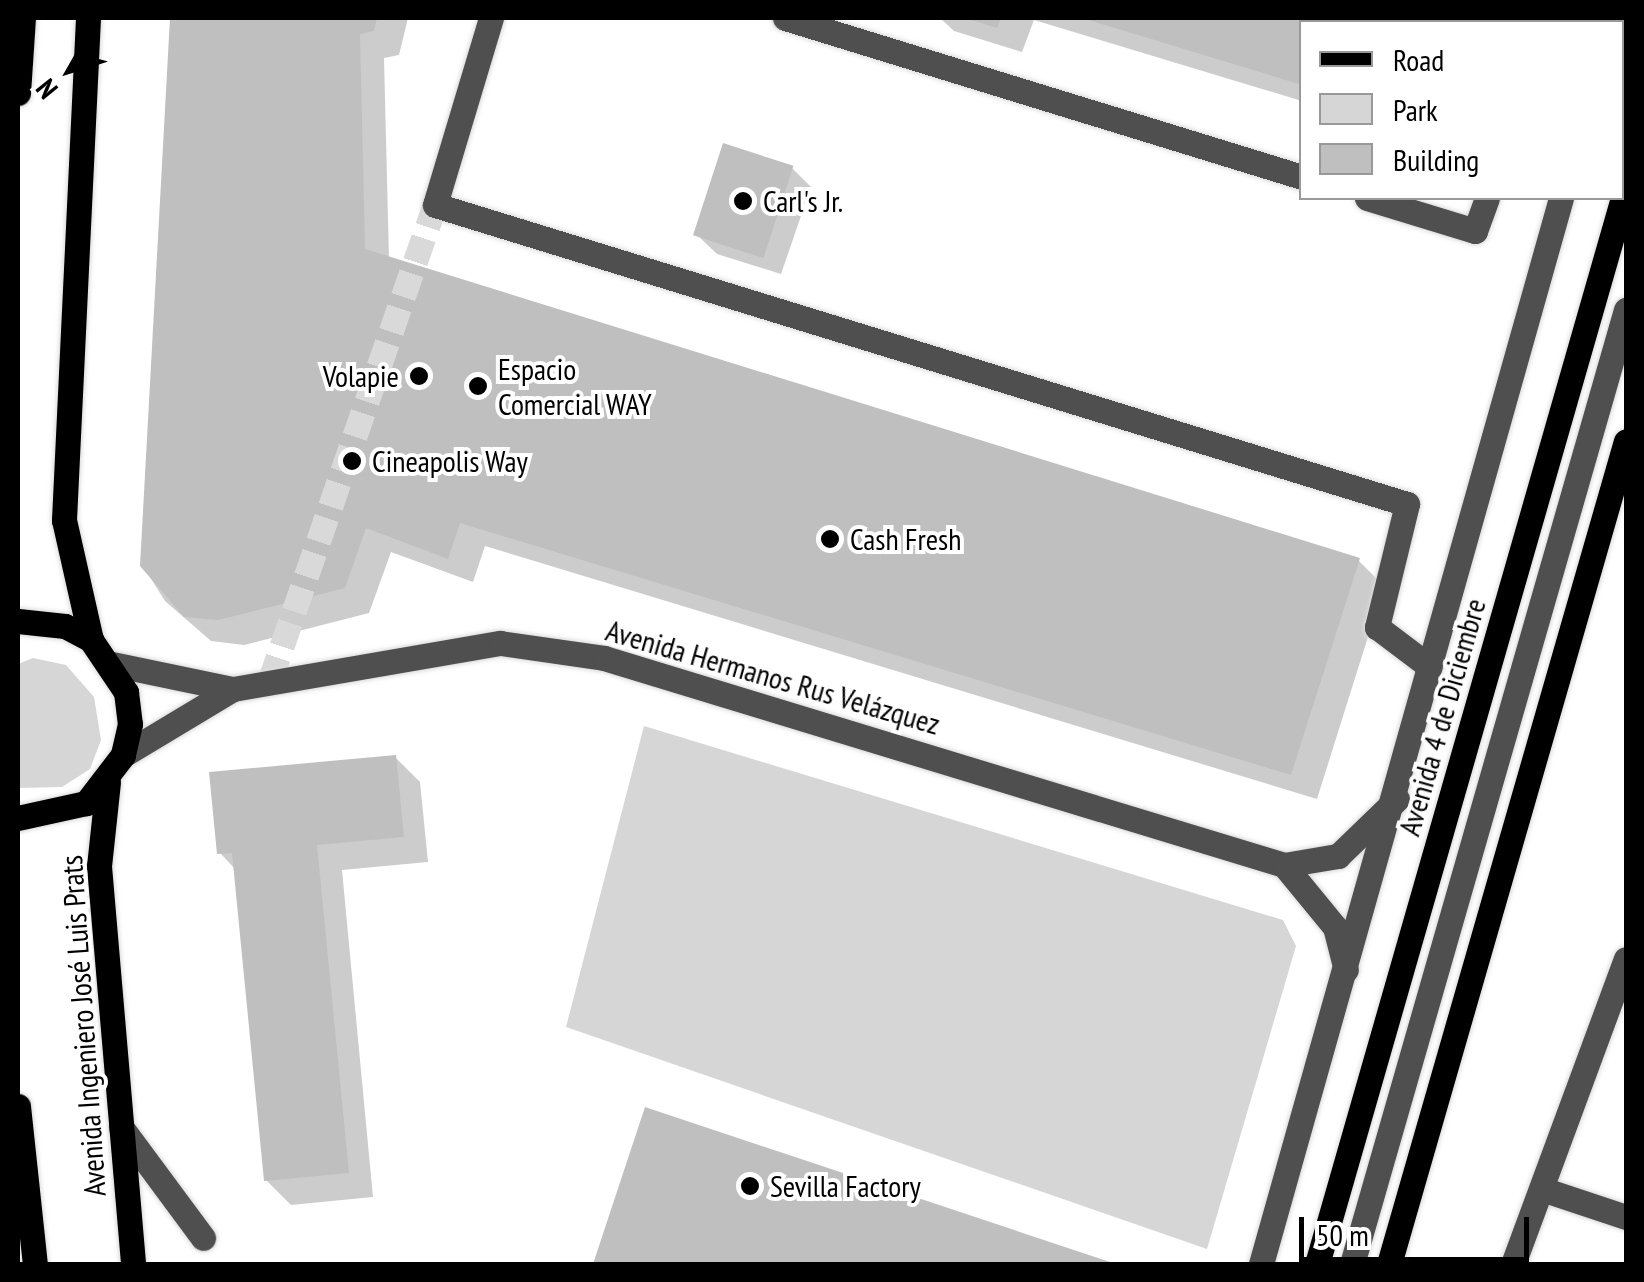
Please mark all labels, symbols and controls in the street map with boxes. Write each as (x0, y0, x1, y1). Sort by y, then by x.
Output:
north arrow (20, 20, 120, 120)
legend (1299, 20, 1624, 200)
text: Road (1393, 40, 1444, 79)
text: N (27, 72, 65, 107)
text: Park (1393, 90, 1438, 129)
text: Building (1393, 140, 1479, 179)
place label: Carl's Jr. (763, 183, 843, 219)
marker: Carl's Jr. (732, 190, 754, 212)
place label: Espacio Comercial WAY (498, 351, 652, 422)
place label: Volapie (323, 358, 399, 394)
marker: Volapie (408, 365, 430, 387)
marker: Espacio Comercial WAY (467, 375, 489, 397)
place label: Cineapolis Way (372, 443, 528, 479)
marker: Cineapolis Way (341, 450, 363, 472)
place label: Cash Fresh (850, 521, 961, 557)
marker: Cash Fresh (819, 528, 841, 550)
street label: Avenida 4 de Diciembre (1391, 594, 1493, 840)
street label: Avenida Hermanos Rus Velázquez (602, 612, 944, 742)
street label: Avenida Ingeniero José Luis Prats (53, 854, 113, 1198)
place label: Sevilla Factory (770, 1168, 921, 1204)
marker: Sevilla Factory (739, 1175, 761, 1197)
scale bar (1304, 1197, 1534, 1259)
text: 50 m (1316, 1215, 1369, 1254)

